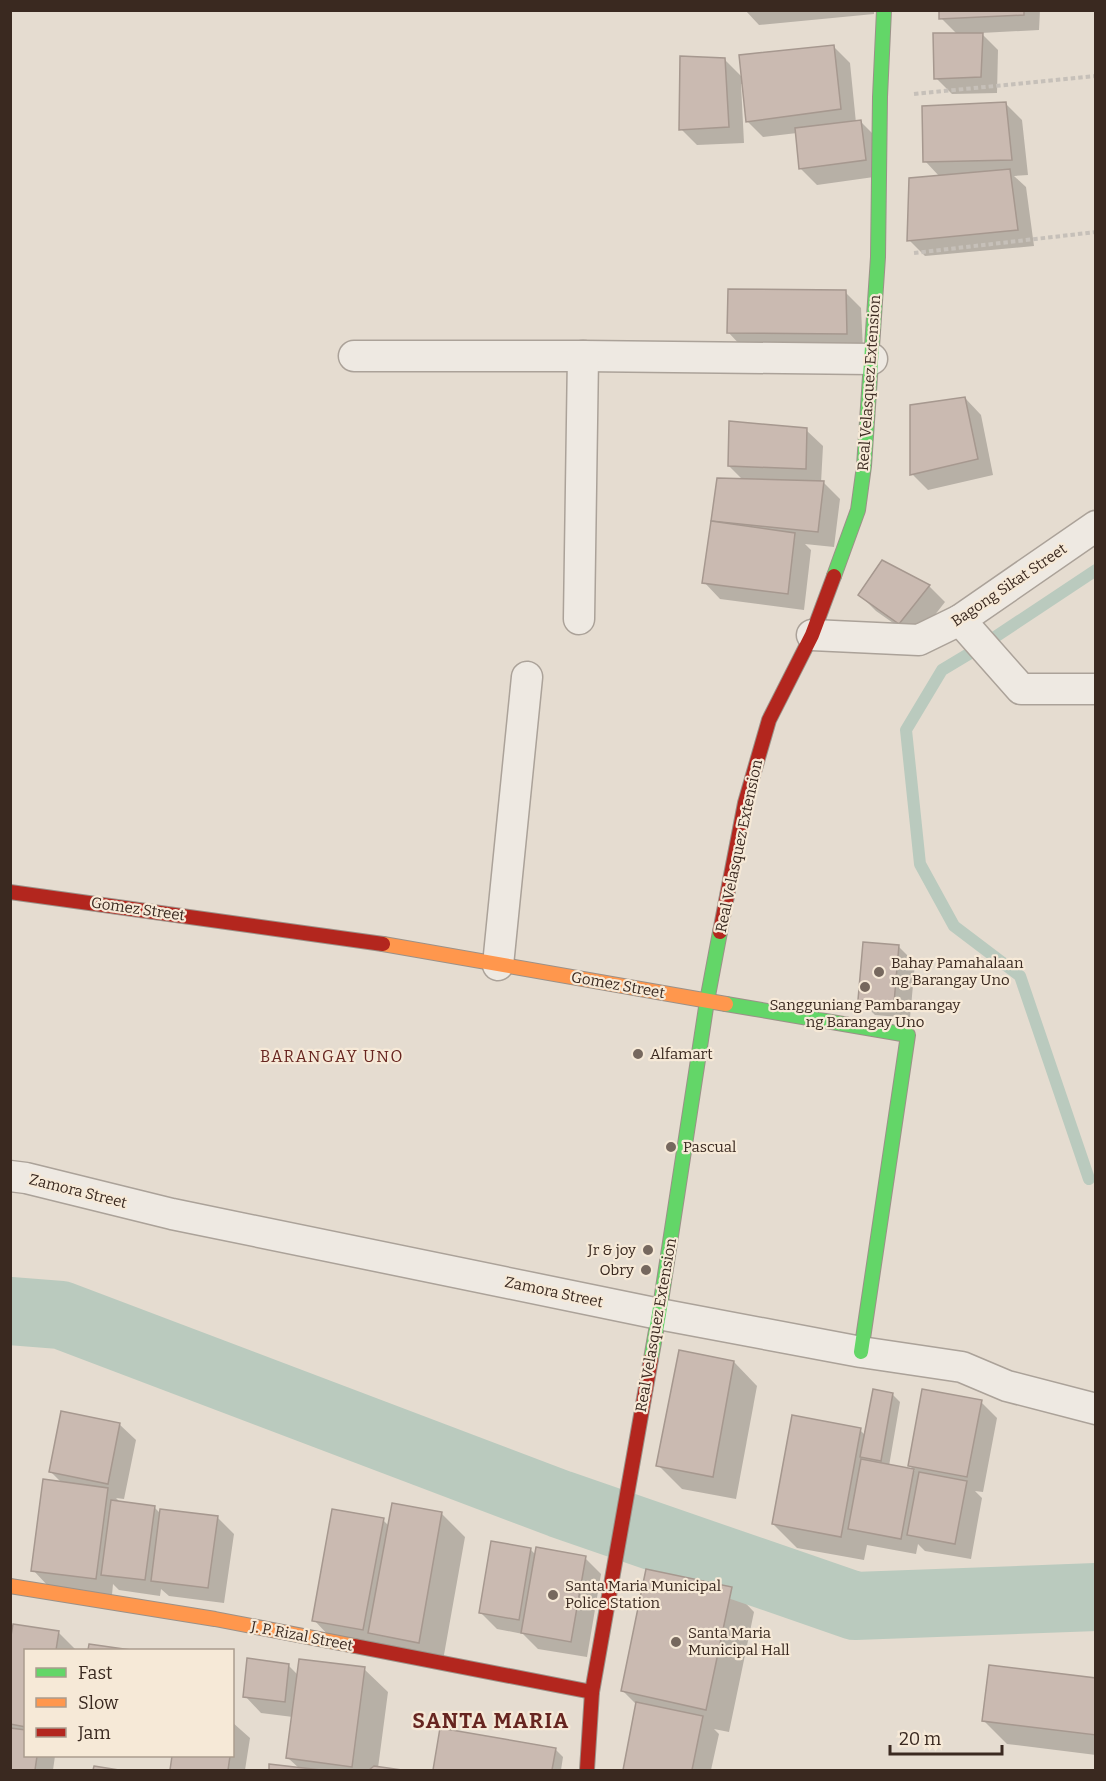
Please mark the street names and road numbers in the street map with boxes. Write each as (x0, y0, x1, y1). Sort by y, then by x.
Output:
street label: Real Velasquez Extension (854, 294, 884, 472)
street label: Bagong Sikat Street (948, 539, 1071, 630)
street label: Real Velasquez Extension (712, 757, 766, 934)
street label: Gomez Street (90, 893, 187, 925)
street label: Gomez Street (570, 968, 667, 1002)
street label: Zamora Street (27, 1170, 129, 1212)
street label: Real Velasquez Extension (632, 1236, 680, 1413)
street label: Zamora Street (503, 1273, 605, 1311)
street label: J. P. Rizal Street (249, 1617, 355, 1655)

